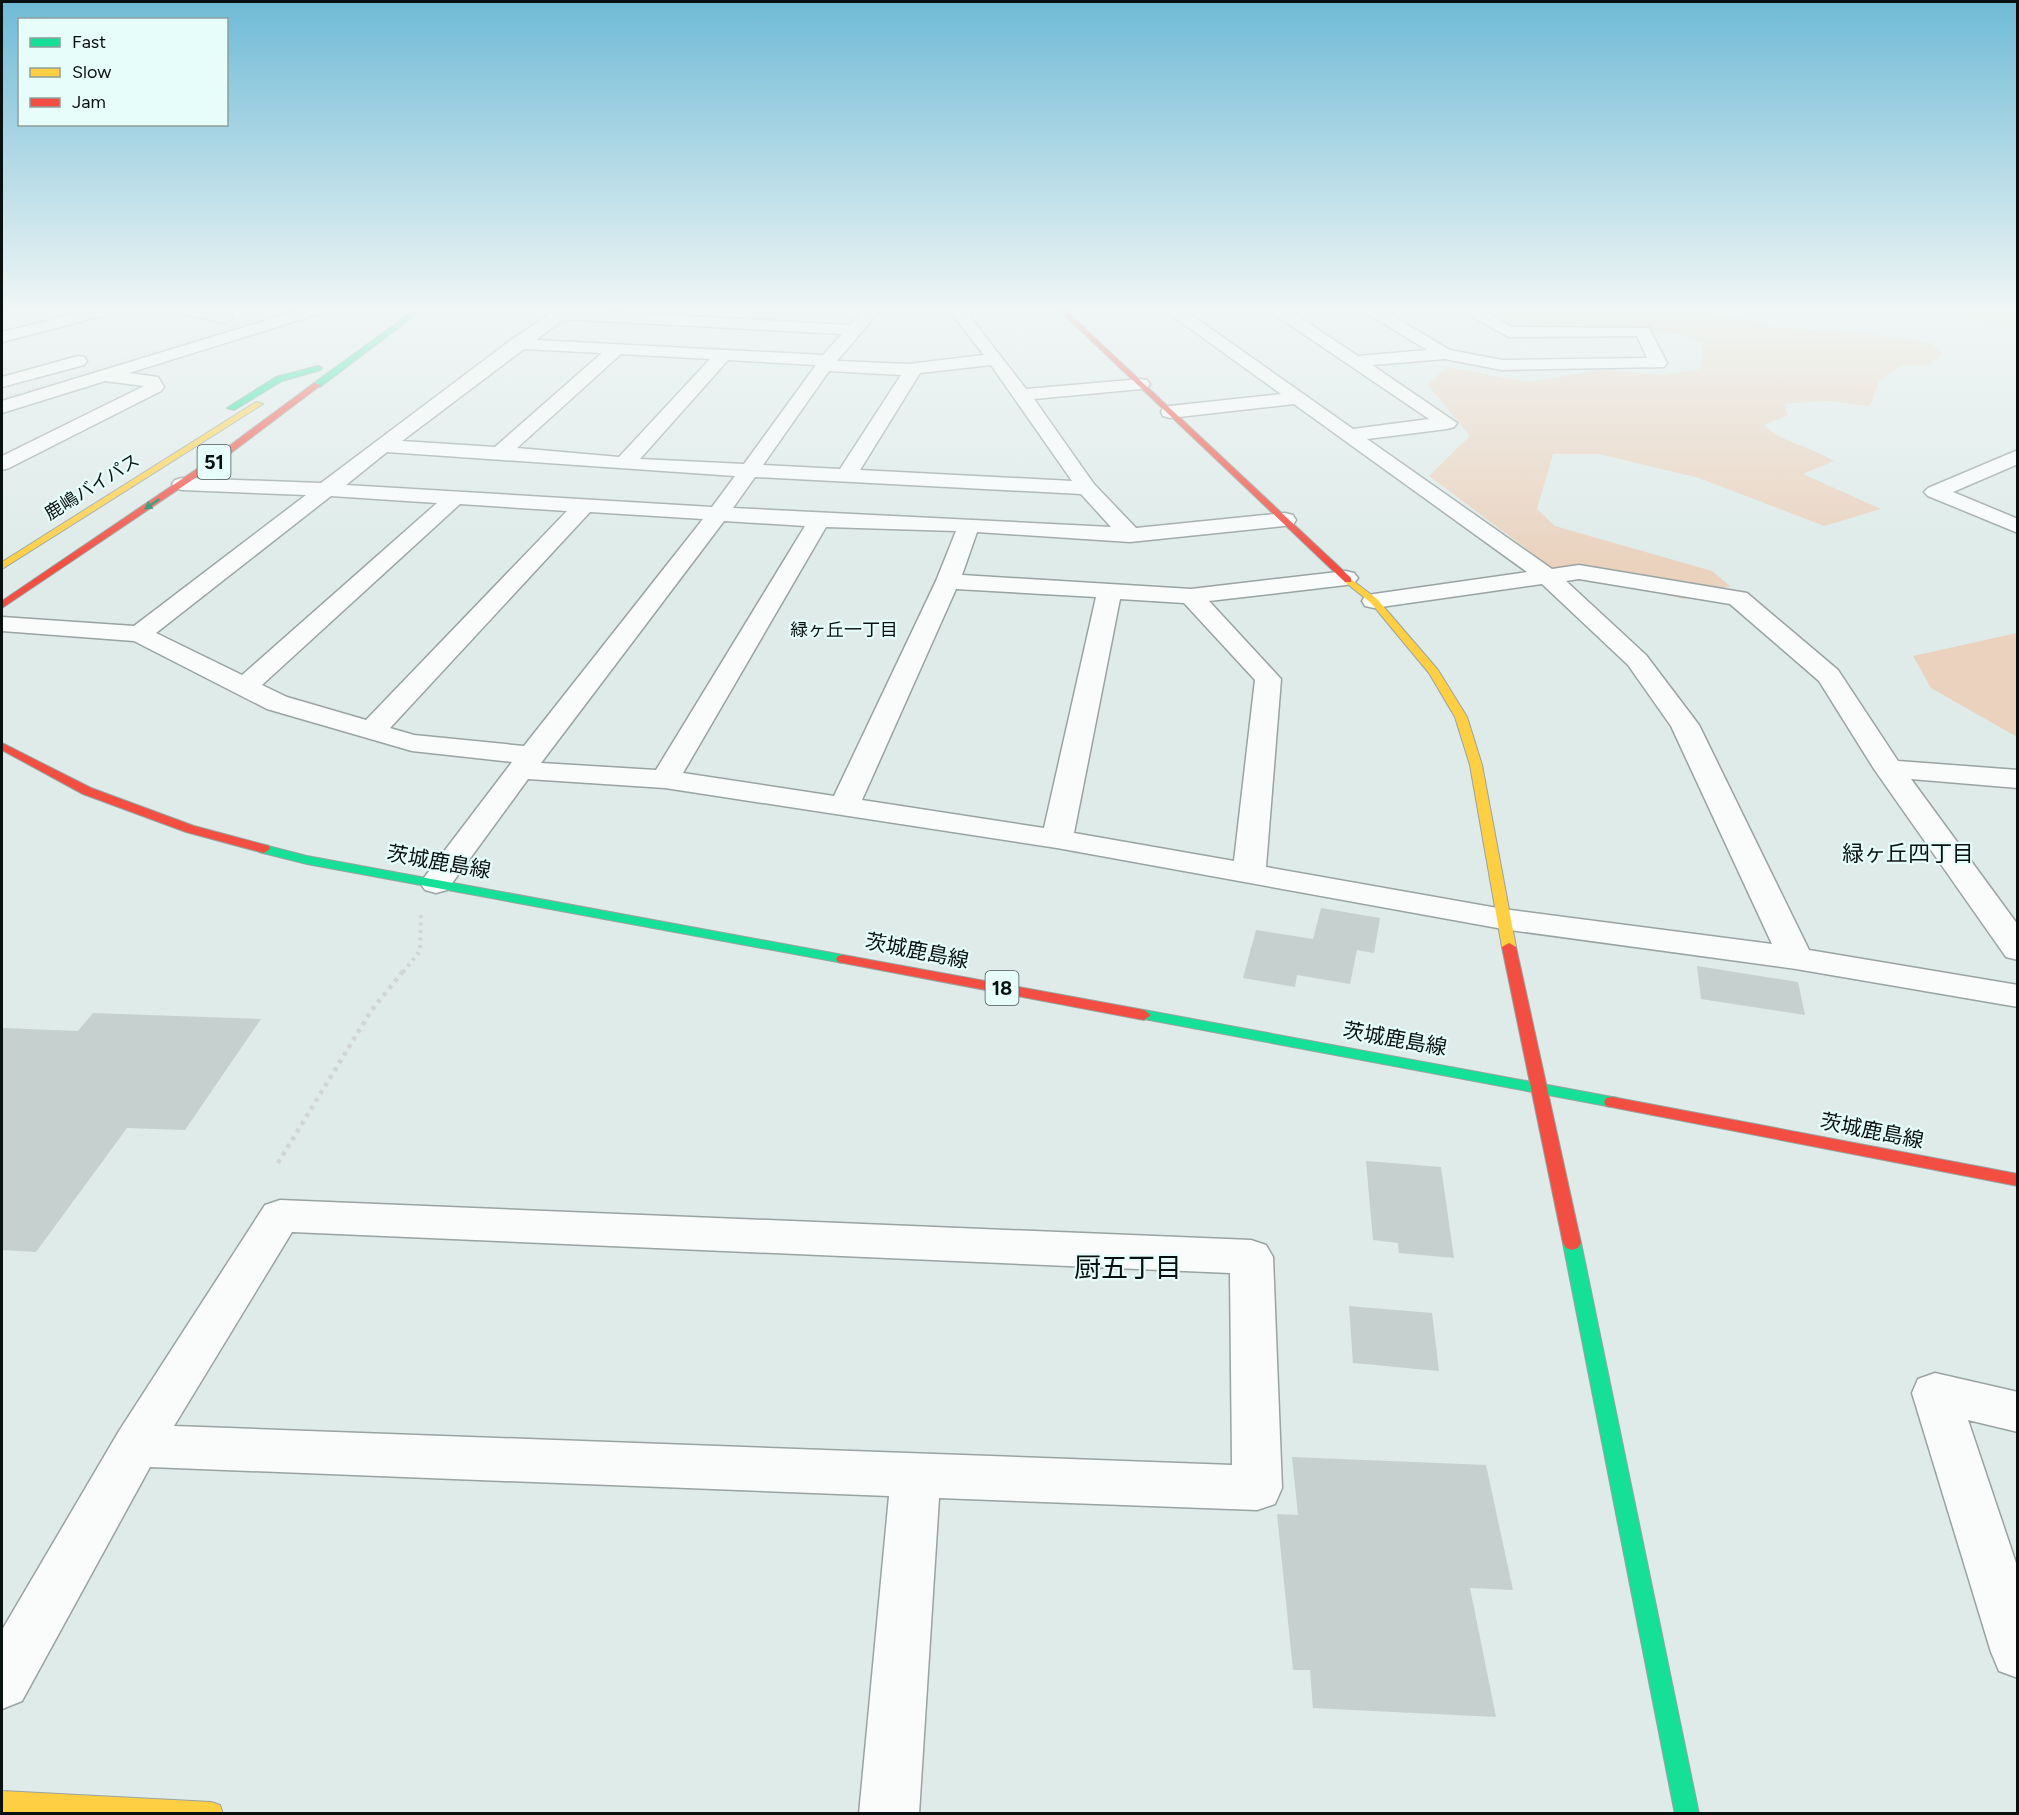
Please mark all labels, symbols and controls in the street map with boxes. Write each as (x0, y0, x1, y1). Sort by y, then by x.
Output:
legend (18, 18, 228, 126)
text: Fast (72, 31, 106, 53)
text: Slow (72, 61, 111, 83)
text: Jam (72, 91, 106, 113)
road number: 51 (198, 445, 230, 479)
street label: 鹿嶋バイパス (41, 449, 143, 525)
one-way arrow (145, 498, 161, 510)
district label: 緑ヶ丘一丁目 (790, 619, 898, 641)
street label: 茨城鹿島線 (385, 840, 493, 883)
district label: 緑ヶ丘四丁目 (1842, 840, 1974, 867)
street label: 茨城鹿島線 (863, 928, 971, 973)
road number: 18 (986, 971, 1018, 1005)
street label: 茨城鹿島線 (1341, 1017, 1449, 1060)
street label: 茨城鹿島線 (1818, 1108, 1926, 1153)
district label: 厨五丁目 (1074, 1251, 1182, 1284)

